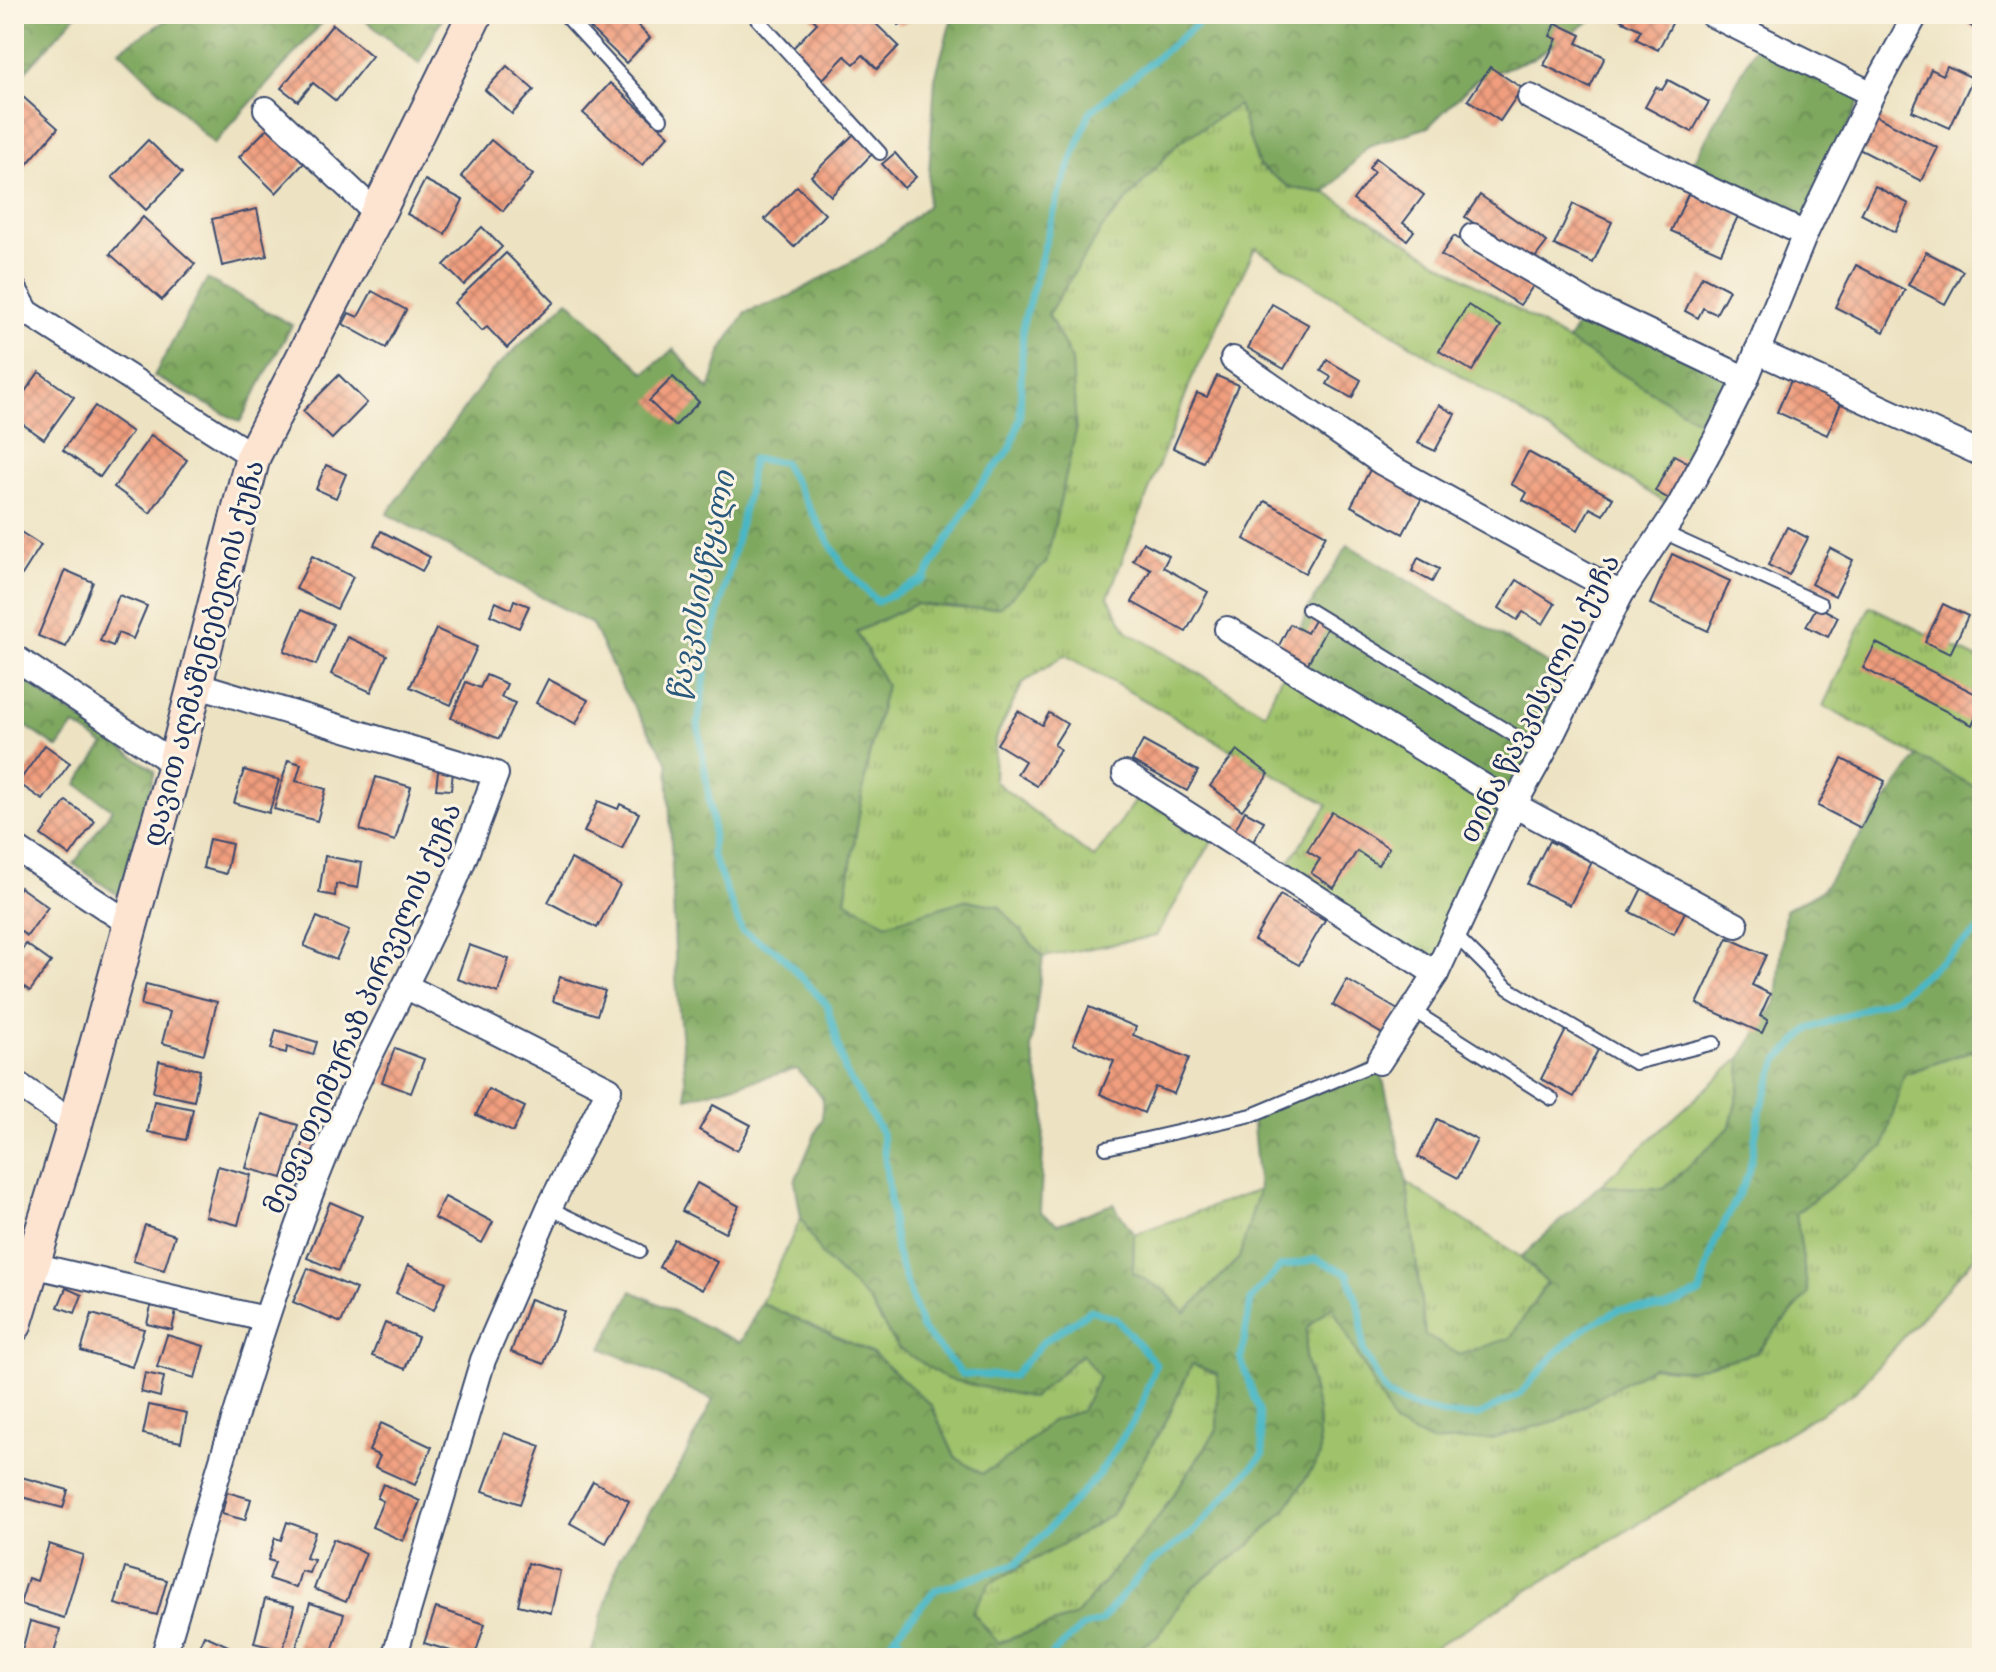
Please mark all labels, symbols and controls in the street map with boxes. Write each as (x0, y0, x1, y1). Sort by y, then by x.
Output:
street label: დავით აღმაშენებელის ქუჩა (135, 456, 271, 850)
water label: წავკისისწყალი (659, 466, 743, 704)
street label: თინა წავკისელის ქუჩა (1451, 548, 1627, 848)
street label: მეფე თეიმურაზ პირველის ქუჩა (255, 797, 469, 1219)

